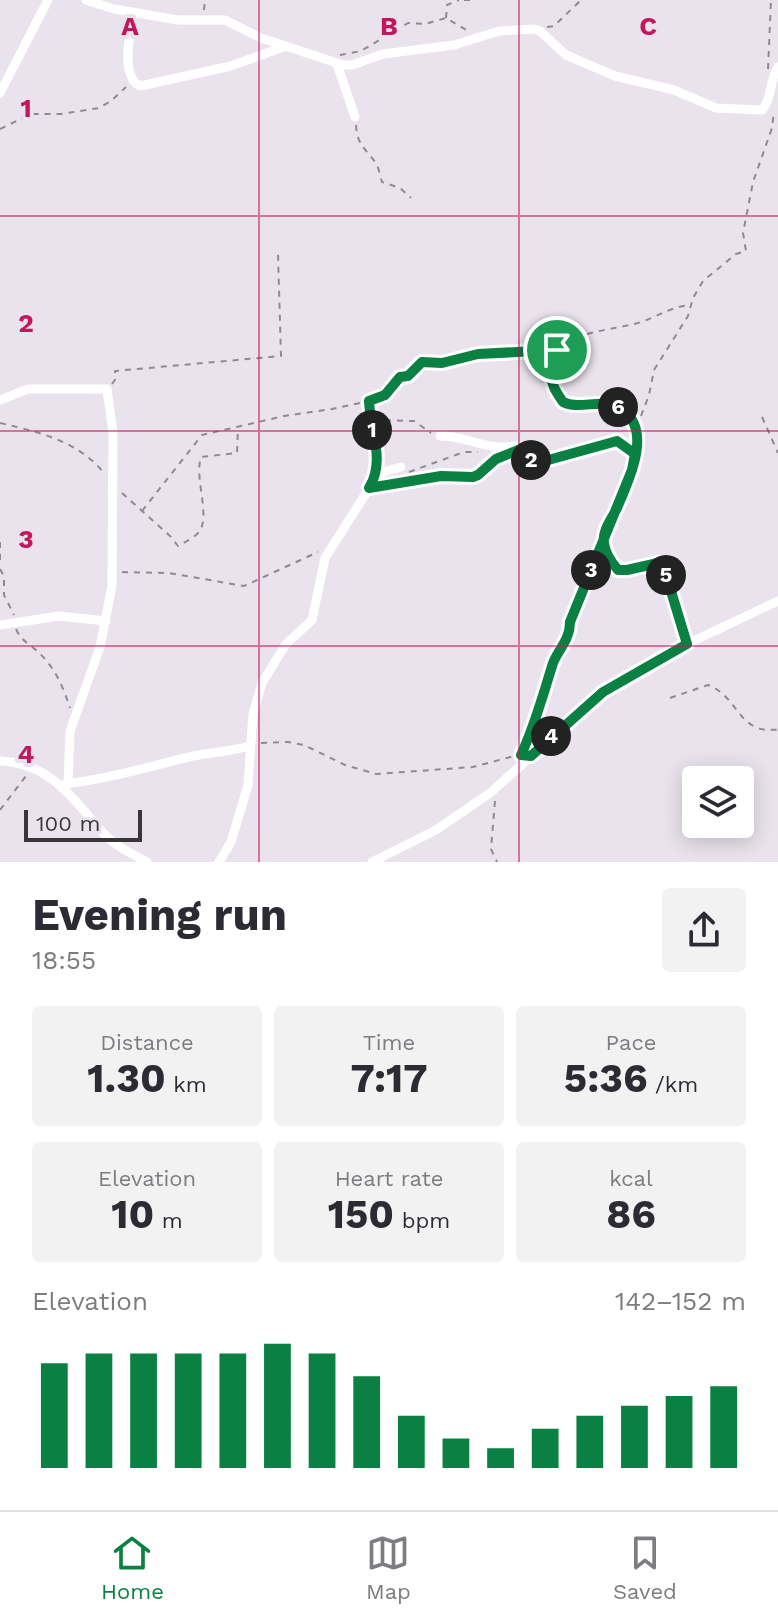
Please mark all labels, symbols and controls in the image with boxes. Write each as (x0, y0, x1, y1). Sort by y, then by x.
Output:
text: A (121, 11, 139, 41)
text: B (380, 11, 398, 41)
text: C (639, 11, 657, 41)
text: 1 (20, 93, 32, 123)
text: 2 (18, 308, 34, 338)
pin (523, 316, 591, 384)
icon: arrive (535, 328, 579, 372)
pin: 6 (598, 387, 638, 427)
text: 6 (611, 394, 625, 419)
pin: 1 (352, 410, 392, 450)
text: 1 (367, 417, 377, 442)
pin: 2 (511, 440, 551, 480)
text: 2 (524, 447, 538, 472)
text: 3 (18, 524, 34, 554)
pin: 3 (571, 550, 611, 590)
pin: 5 (646, 555, 686, 595)
text: 3 (584, 557, 598, 582)
text: 5 (660, 562, 672, 587)
pin: 4 (531, 716, 571, 756)
text: 4 (544, 723, 558, 748)
text: 4 (18, 739, 35, 769)
map controls (682, 766, 754, 838)
button: layers (682, 766, 754, 838)
scale bar (24, 806, 142, 842)
text: 100 m (36, 811, 100, 836)
button: share (662, 888, 746, 972)
text: Evening run (32, 889, 287, 941)
text: 18:55 (32, 945, 96, 975)
text: Distance (100, 1030, 194, 1055)
text: Time (363, 1030, 415, 1055)
text: Pace (606, 1030, 656, 1055)
text: 1.30 (87, 1055, 166, 1102)
text: 7:17 (350, 1055, 428, 1102)
text: 5:36 (564, 1055, 648, 1102)
text: km (166, 1072, 207, 1097)
text: /km (648, 1072, 698, 1097)
text: Elevation (98, 1166, 196, 1191)
text: Heart rate (335, 1166, 443, 1191)
text: kcal (609, 1166, 653, 1191)
text: 10 (111, 1191, 154, 1238)
text: 150 (328, 1191, 394, 1238)
text: 86 (606, 1191, 656, 1238)
text: m (154, 1208, 183, 1233)
text: bpm (394, 1208, 450, 1233)
text: Elevation (32, 1286, 148, 1316)
text: 142–152 m (615, 1286, 746, 1316)
tab: Home (101, 1531, 164, 1604)
tab: Map (366, 1531, 411, 1604)
tab: Saved (613, 1531, 677, 1604)

